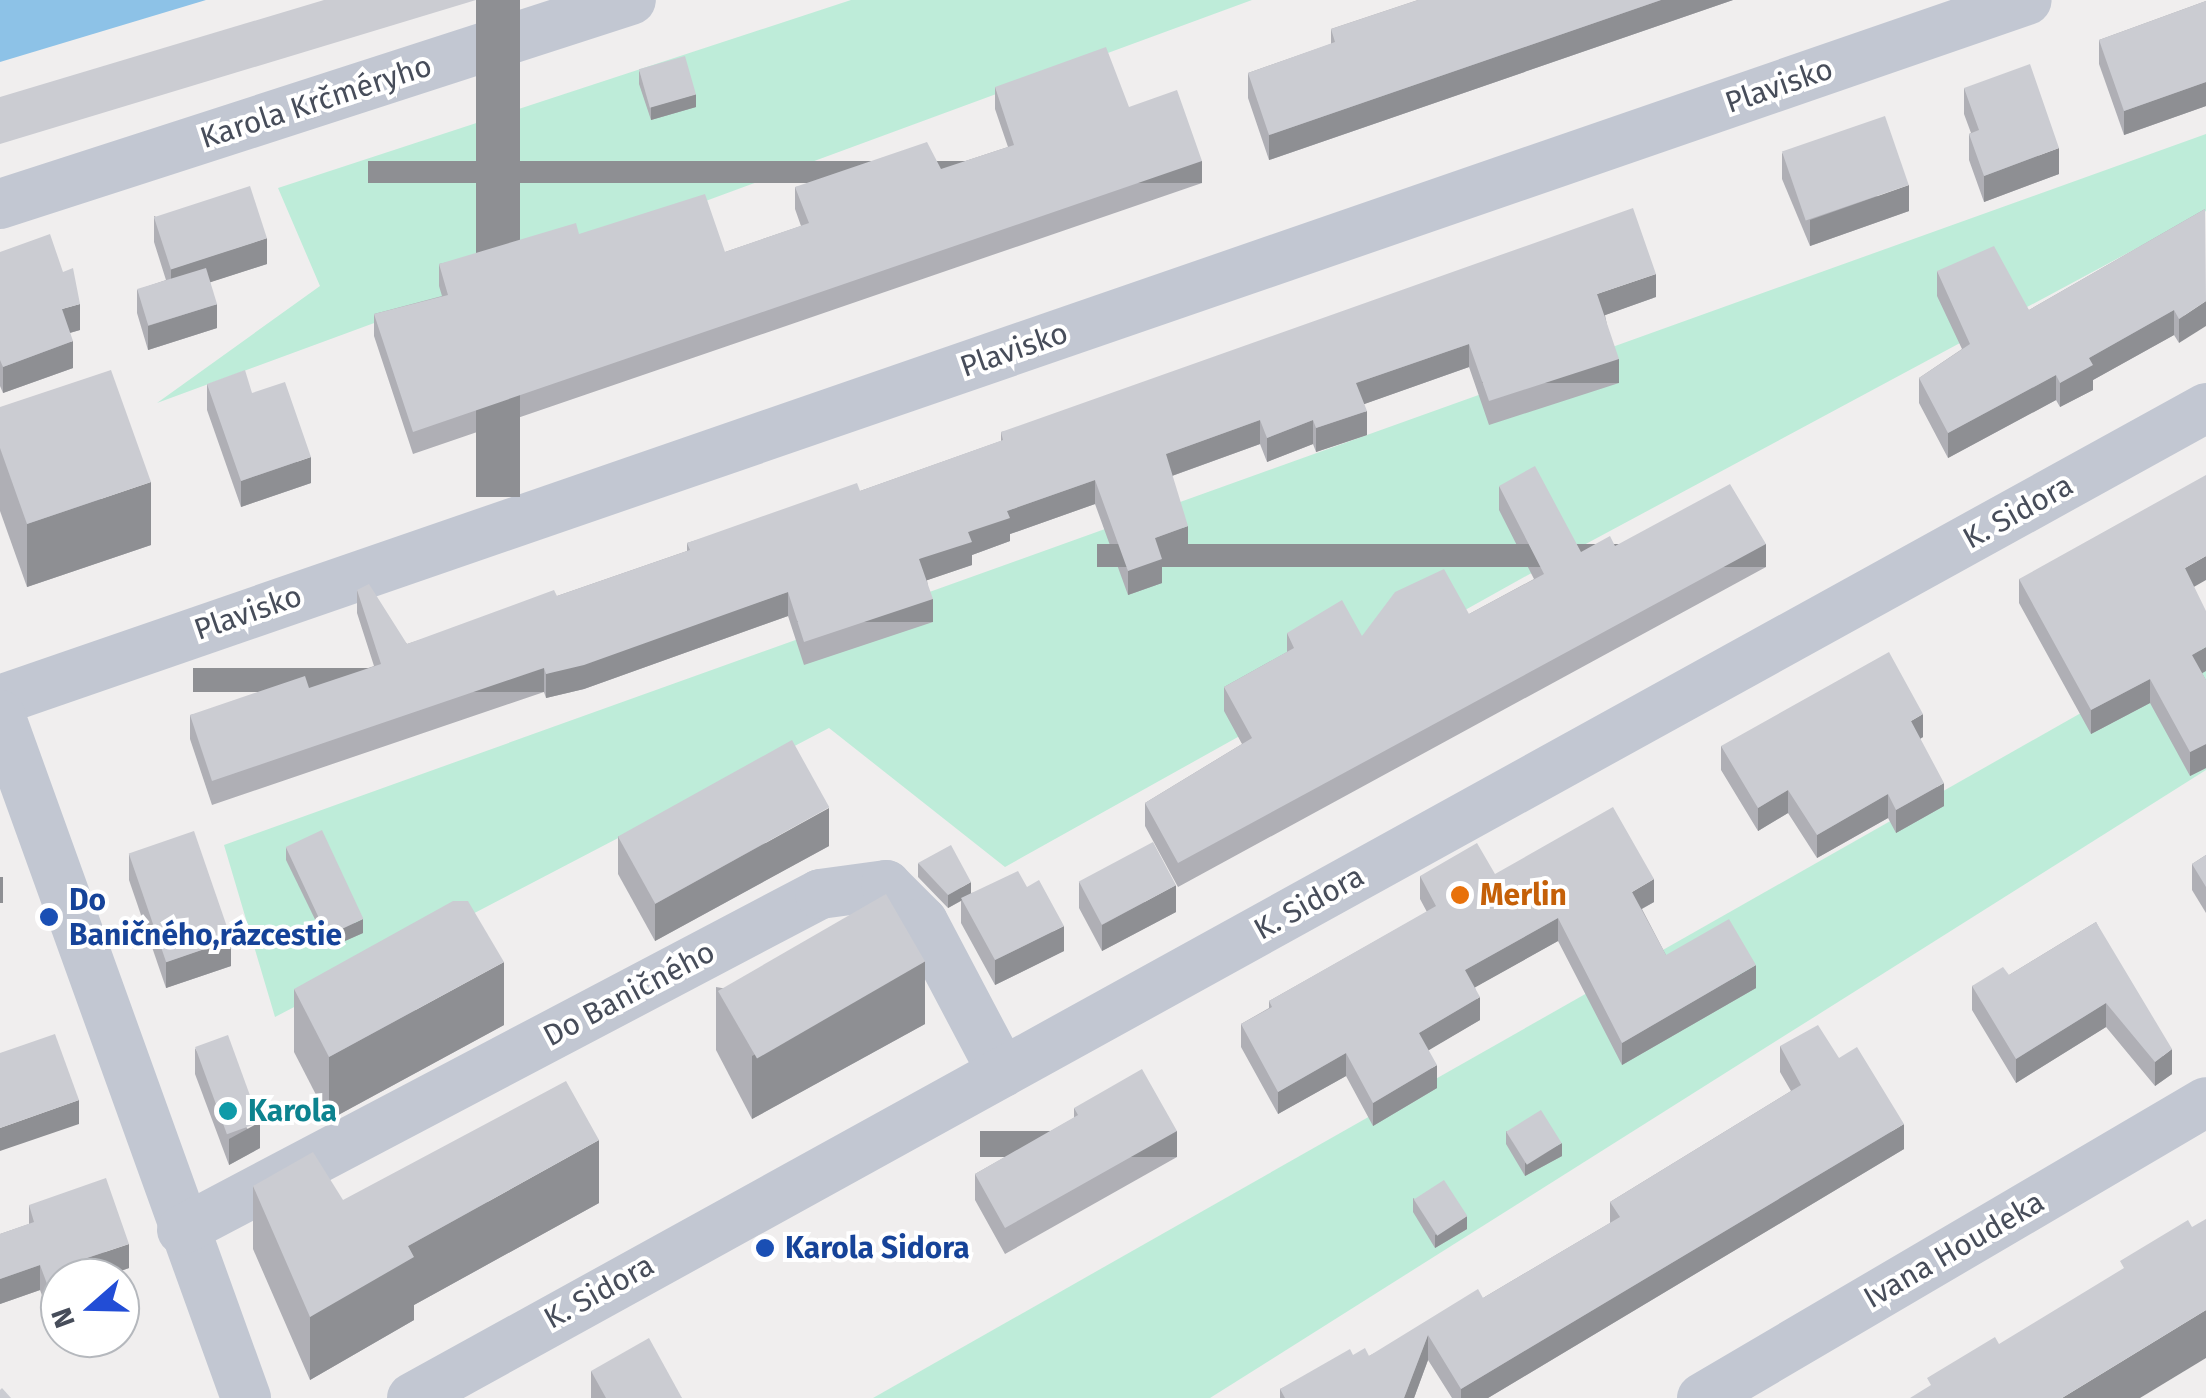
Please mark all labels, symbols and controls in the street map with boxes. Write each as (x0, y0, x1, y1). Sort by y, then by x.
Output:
street label: Karola Krčméryho (196, 48, 436, 156)
street label: Plavisko (1720, 51, 1838, 121)
street label: Plavisko (955, 315, 1073, 385)
street label: K. Sidora (1957, 467, 2079, 557)
street label: Plavisko (189, 578, 307, 648)
street label: K. Sidora (1248, 858, 1370, 948)
place label: Merlin (1480, 877, 1567, 913)
place label: Do Baničného,rázcestie (69, 882, 342, 952)
marker: Merlin (1449, 884, 1471, 906)
marker: Do Baničného,rázcestie (38, 906, 60, 928)
street label: Do Baničného (537, 934, 721, 1054)
place label: Karola (248, 1093, 337, 1129)
marker: Karola (217, 1100, 239, 1122)
street label: Ivana Houdeka (1857, 1184, 2051, 1316)
place label: Karola Sidora (785, 1230, 970, 1266)
marker: Karola Sidora (754, 1237, 776, 1259)
street label: K. Sidora (538, 1247, 660, 1337)
north arrow (40, 1258, 140, 1358)
text: N (45, 1303, 82, 1332)

